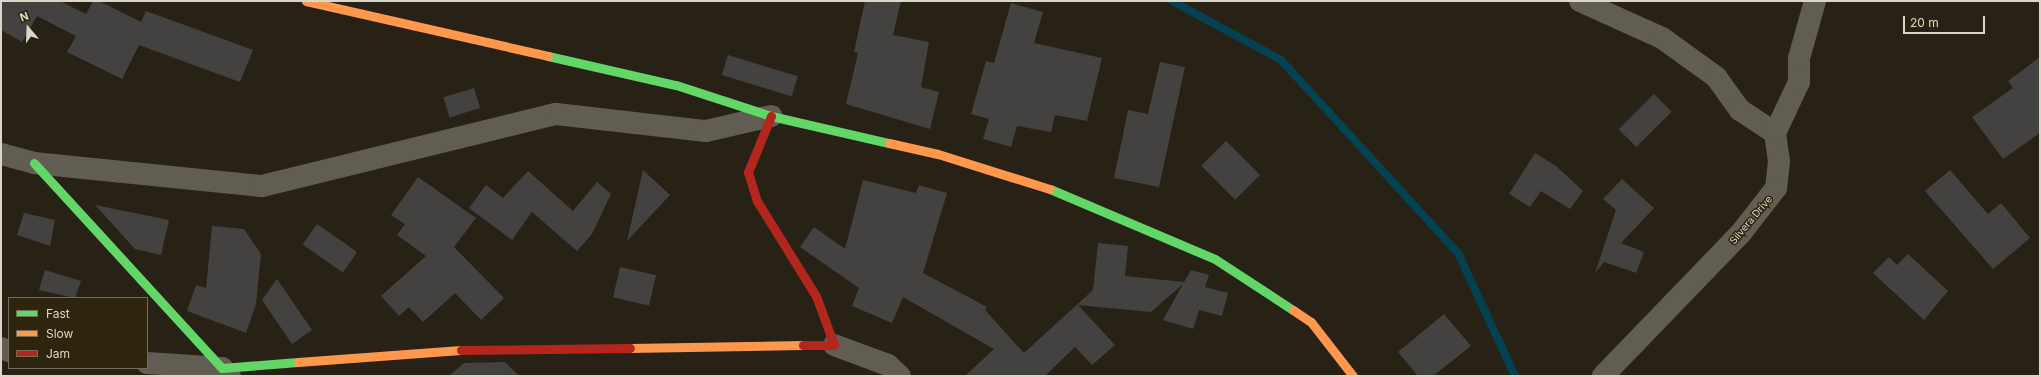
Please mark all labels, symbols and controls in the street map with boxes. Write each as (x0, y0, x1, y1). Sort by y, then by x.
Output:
north arrow (8, 8, 48, 48)
scale bar (1905, 8, 1987, 34)
text: N (18, 9, 30, 25)
text: 20 m (1910, 15, 1939, 30)
street label: Silvera Drive (1727, 193, 1775, 247)
legend (8, 297, 148, 369)
text: Fast (46, 306, 70, 321)
text: Slow (46, 326, 73, 341)
text: Jam (46, 346, 70, 361)

